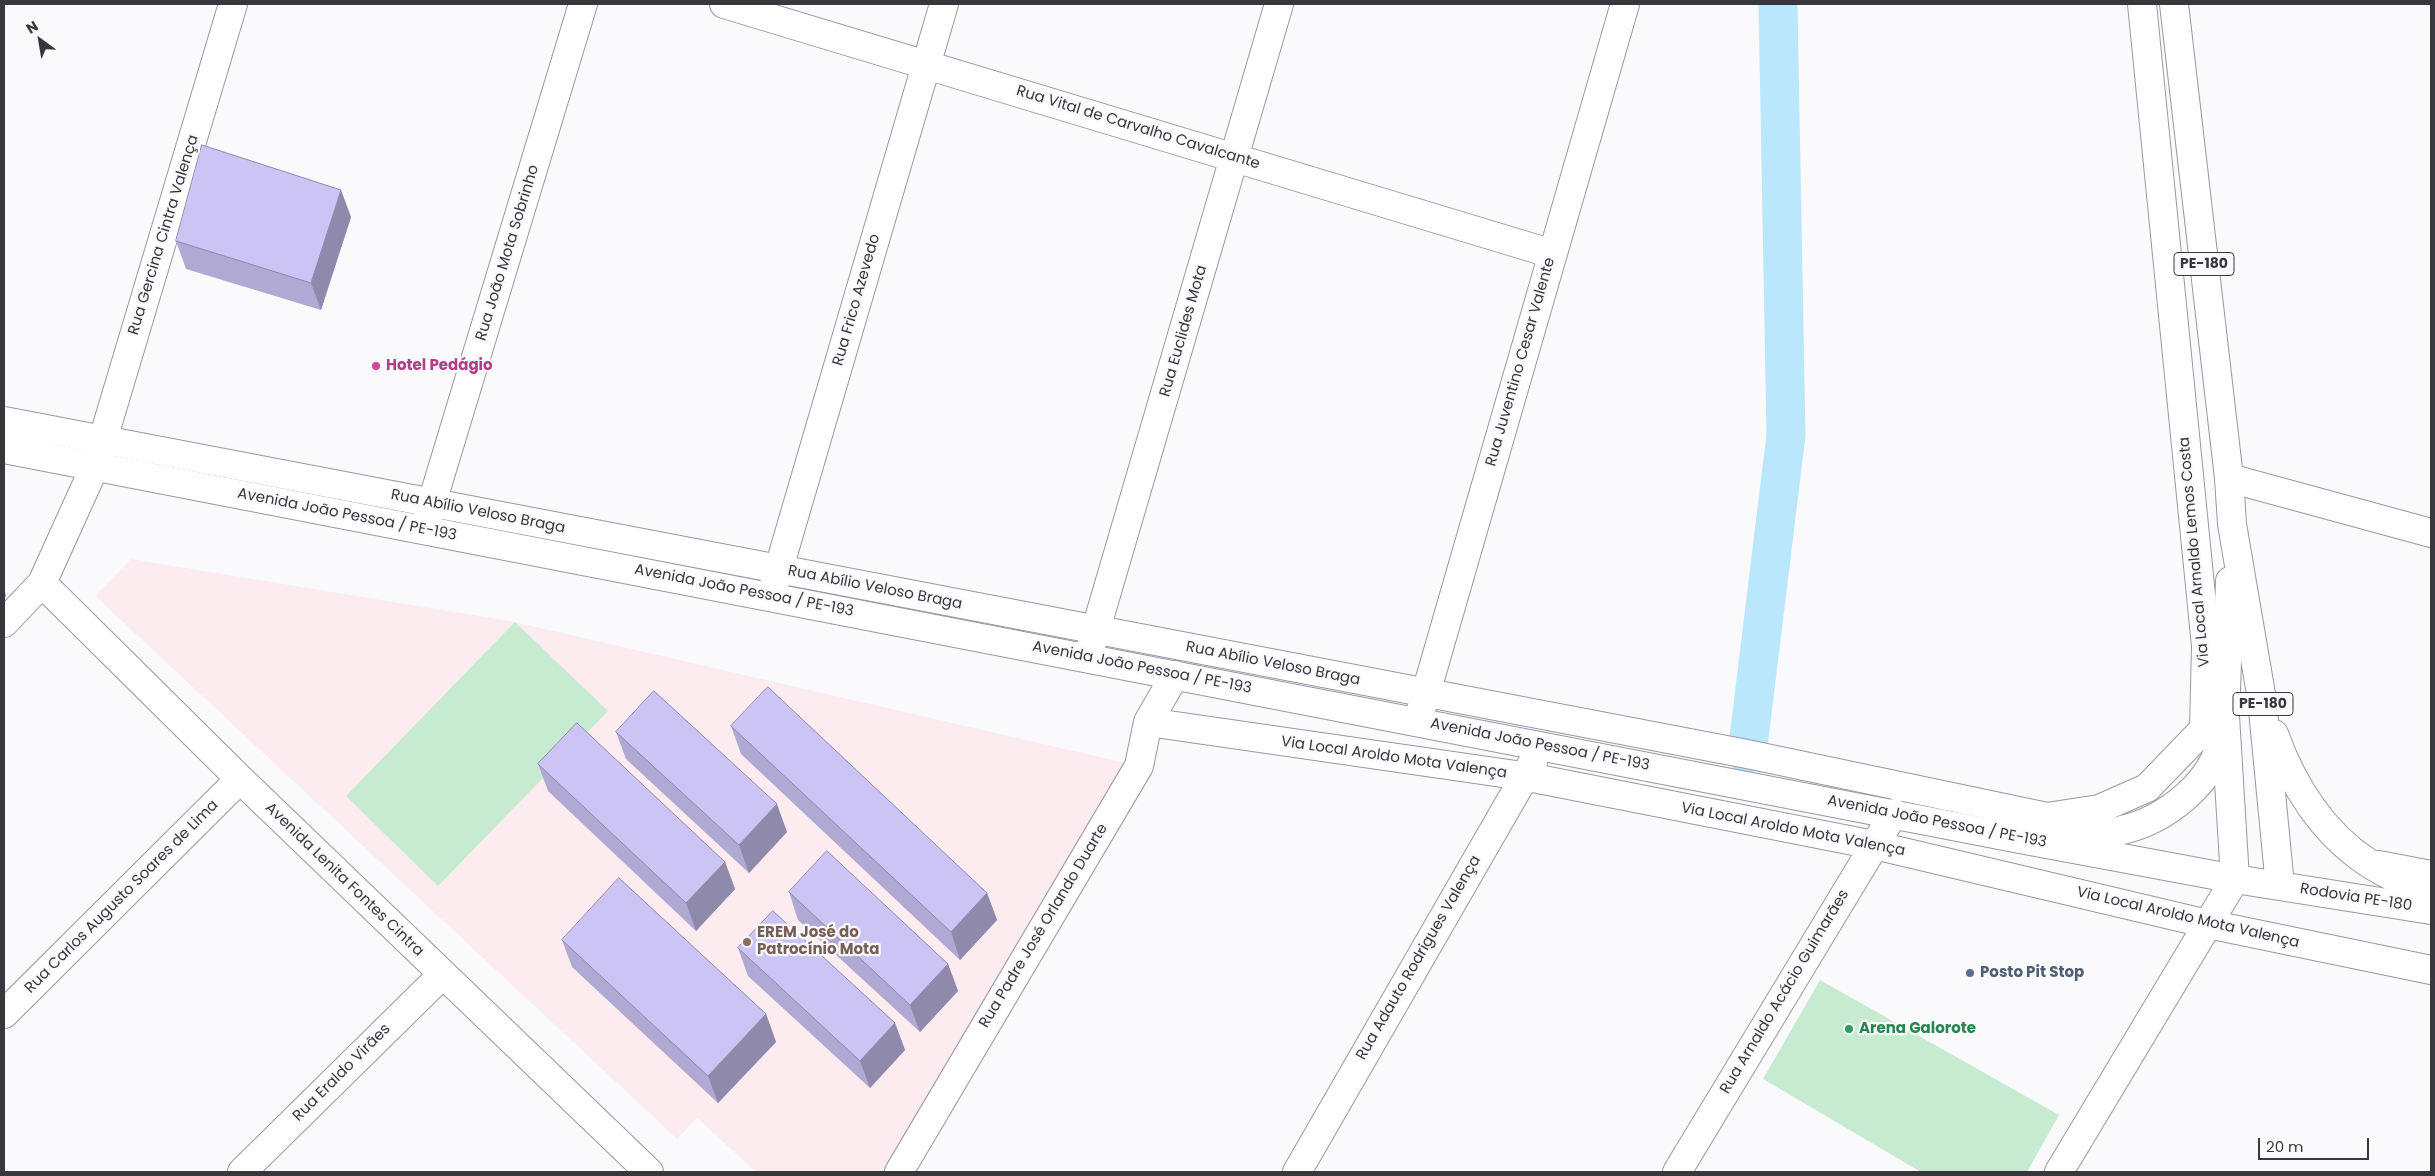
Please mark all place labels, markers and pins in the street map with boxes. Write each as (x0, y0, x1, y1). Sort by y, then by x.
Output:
place label: Hotel Pedágio (386, 357, 493, 375)
marker: Hotel Pedágio (370, 360, 382, 372)
place label: EREM José do Patrocínio Mota (757, 924, 879, 959)
marker: EREM José do Patrocínio Mota (741, 936, 753, 948)
place label: Posto Pit Stop (1980, 964, 2084, 982)
marker: Posto Pit Stop (1964, 967, 1976, 979)
place label: Arena Galorote (1859, 1020, 1976, 1038)
marker: Arena Galorote (1843, 1023, 1855, 1035)

